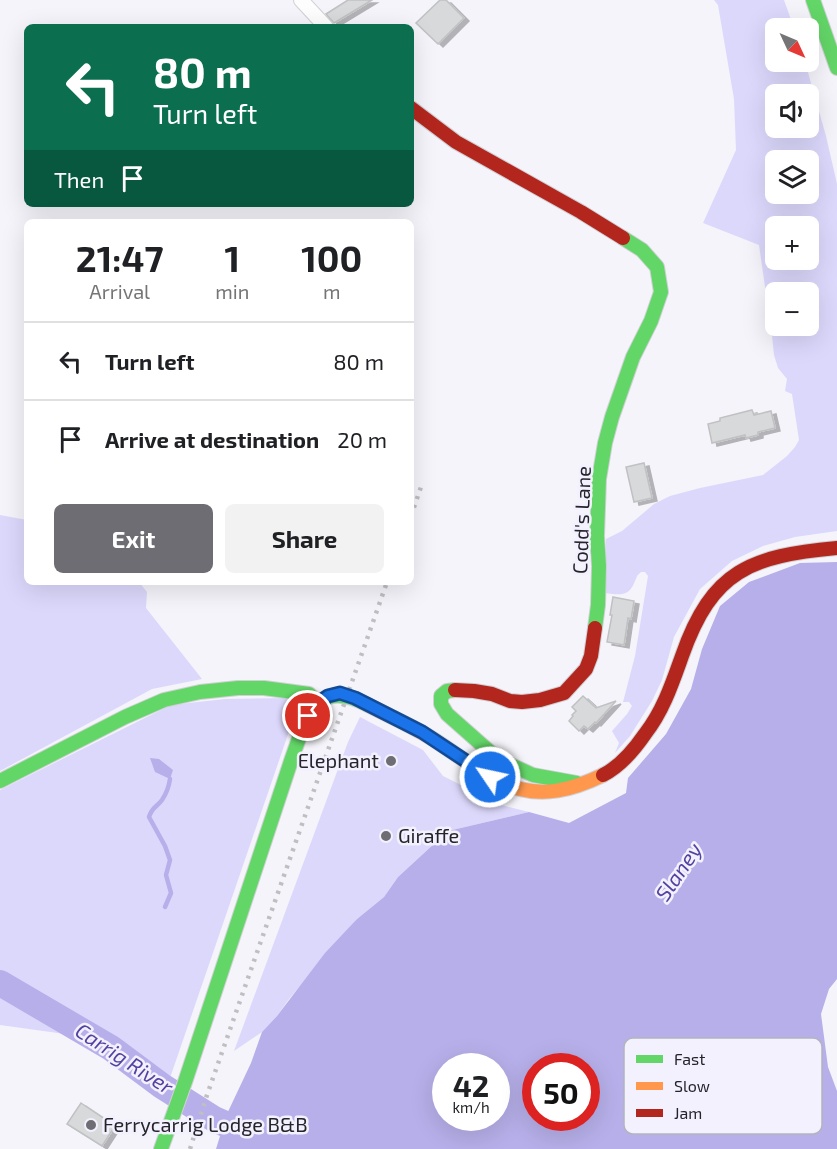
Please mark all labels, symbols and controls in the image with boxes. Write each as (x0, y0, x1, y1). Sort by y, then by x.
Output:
north arrow (765, 18, 819, 72)
map controls (765, 18, 819, 336)
text: 80 m (153, 46, 252, 96)
icon: left (54, 48, 132, 126)
button: sound (765, 84, 819, 138)
text: Turn left (153, 97, 257, 129)
button: layers (765, 150, 819, 204)
icon: arrive (116, 162, 149, 195)
text: Then (54, 166, 104, 192)
button: + (765, 216, 819, 270)
text: 21:47 (76, 236, 163, 279)
text: 1 (225, 236, 240, 279)
text: 100 (301, 236, 362, 279)
text: Arrival (89, 279, 150, 303)
text: min (215, 279, 249, 303)
text: m (323, 279, 340, 303)
button: − (765, 282, 819, 336)
icon: left (54, 345, 87, 378)
text: Turn left (105, 348, 194, 374)
text: 80 m (333, 348, 384, 374)
icon: arrive (54, 423, 87, 456)
text: Arrive at destination (105, 426, 319, 452)
text: 20 m (337, 426, 387, 452)
street label: Codd's Lane (567, 466, 595, 574)
button: Exit (54, 504, 213, 573)
button: Share (225, 504, 384, 573)
pin (282, 690, 333, 741)
icon: arrive (291, 699, 324, 732)
position arrow (458, 745, 522, 809)
place label: Elephant (298, 748, 379, 772)
marker: Elephant (384, 754, 398, 768)
place label: Giraffe (398, 823, 459, 847)
marker: Giraffe (379, 829, 393, 843)
water label: Slaney (649, 837, 707, 906)
water label: Carrig River (71, 1017, 179, 1099)
legend (624, 1038, 822, 1134)
text: Fast (674, 1049, 705, 1068)
speed limit sign: 50 (522, 1053, 600, 1131)
text: 42 (453, 1067, 489, 1103)
text: Slow (674, 1076, 710, 1095)
text: km/h (452, 1098, 490, 1116)
text: Jam (674, 1103, 702, 1122)
place label: Ferrycarrig Lodge B&B (103, 1112, 308, 1136)
marker: Ferrycarrig Lodge B&B (84, 1118, 98, 1132)

